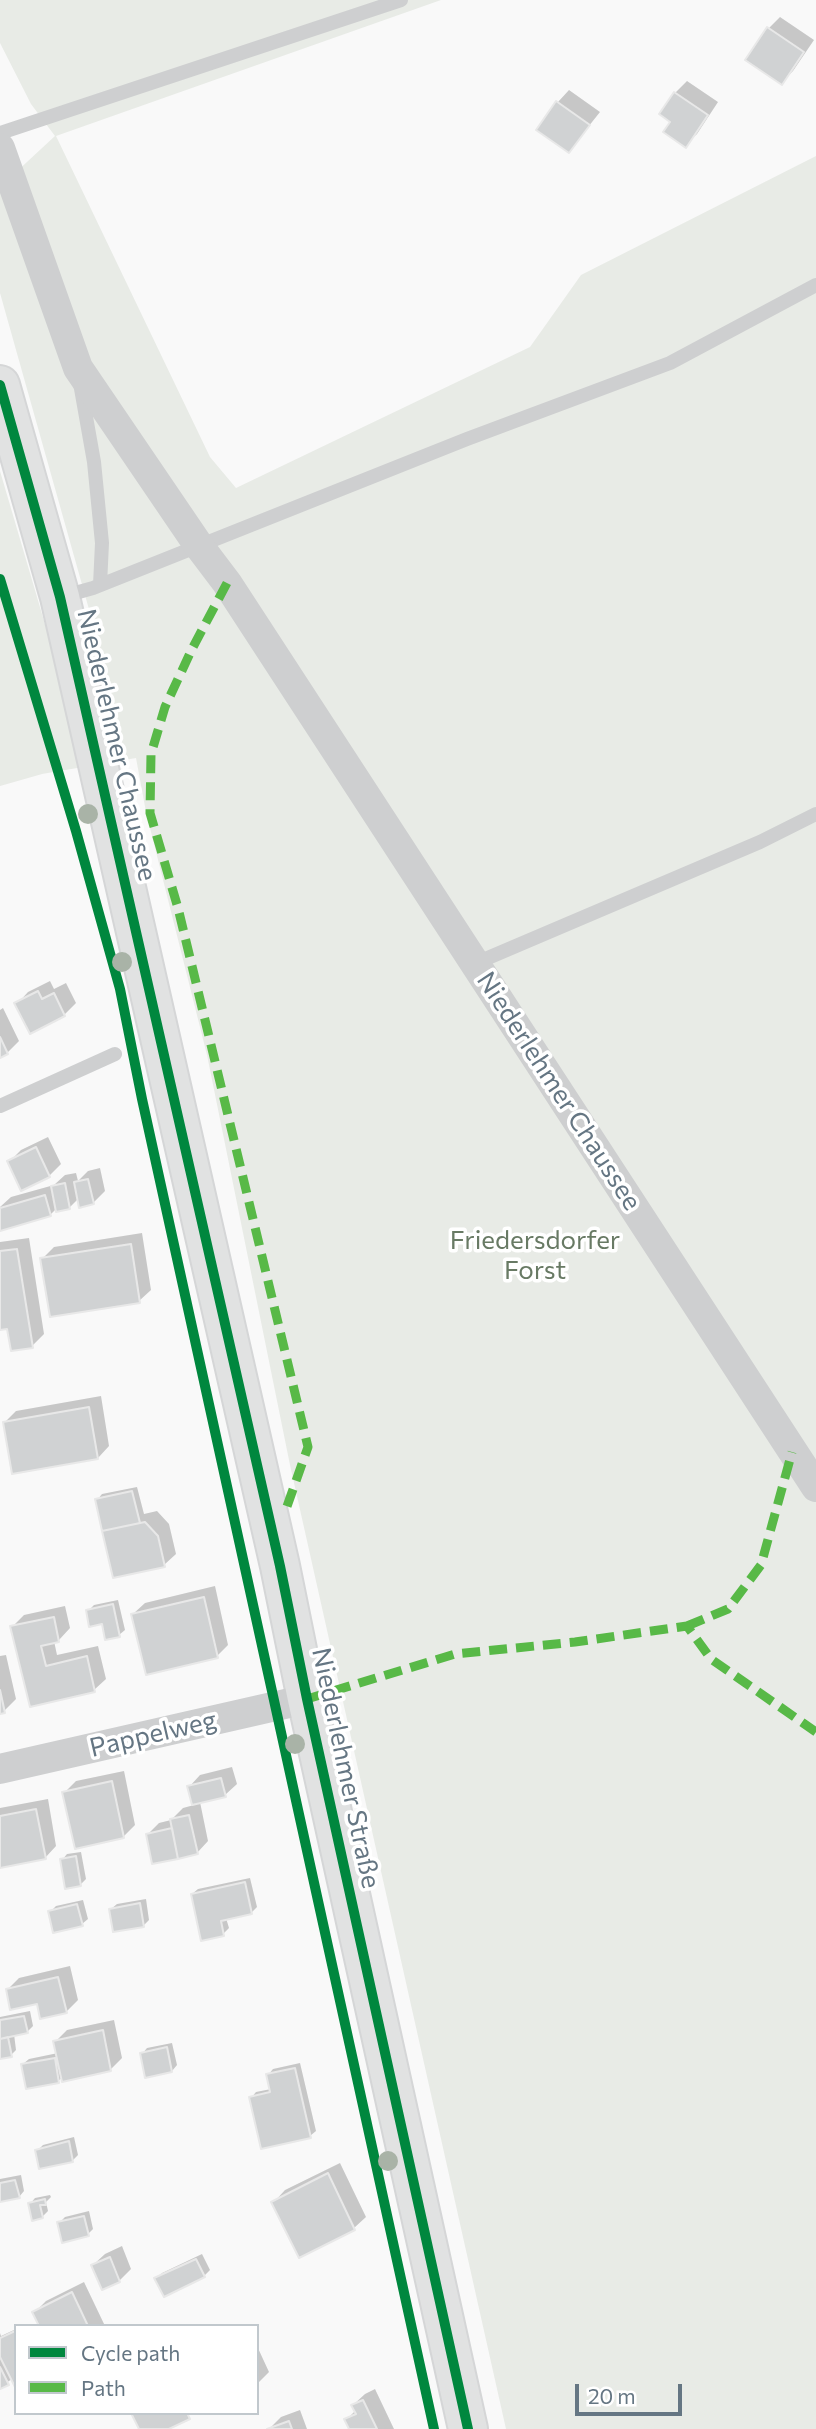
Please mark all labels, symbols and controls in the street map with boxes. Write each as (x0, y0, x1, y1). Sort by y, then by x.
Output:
street label: Niederlehmer Chaussee (71, 606, 163, 884)
street label: Niederlehmer Chaussee (470, 966, 648, 1216)
park label: Friedersdorfer Forst (450, 1224, 620, 1286)
street label: Niederlehmer Straße (305, 1645, 387, 1891)
street label: Pappelweg (87, 1704, 219, 1764)
legend (14, 2324, 259, 2415)
text: Cycle path (81, 2340, 180, 2365)
scale bar (578, 2370, 685, 2414)
text: Path (81, 2375, 126, 2400)
text: 20 m (588, 2383, 636, 2408)

